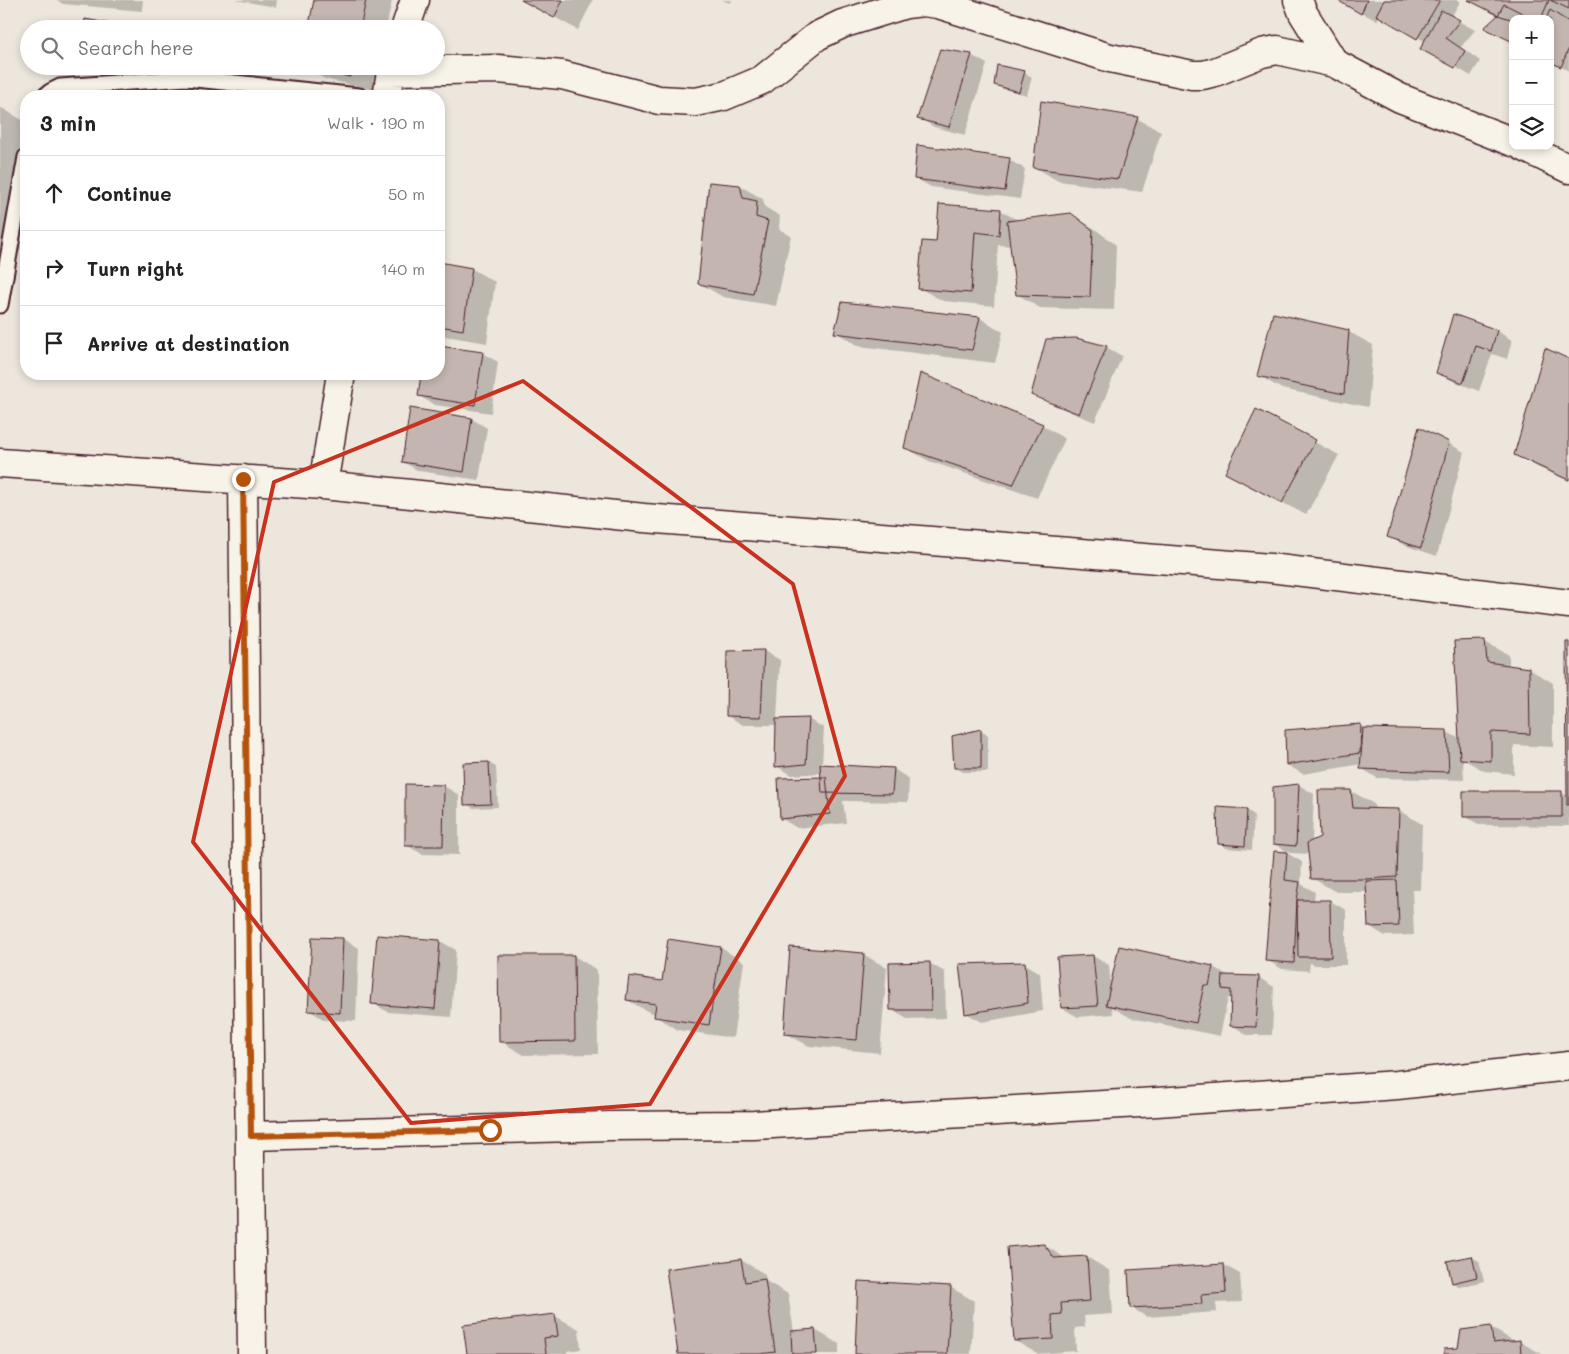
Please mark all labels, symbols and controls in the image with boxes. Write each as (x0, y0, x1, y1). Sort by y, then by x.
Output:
map controls (1509, 15, 1554, 150)
button: + (1509, 15, 1554, 60)
search box (20, 20, 445, 75)
icon: search (38, 34, 66, 62)
text: Search here (78, 35, 194, 60)
button: − (1509, 60, 1554, 105)
button: layers (1509, 105, 1554, 150)
text: 3 min (40, 109, 96, 136)
text: Walk · 190 m (327, 112, 425, 133)
icon: ahead (40, 179, 68, 207)
text: Continue (87, 181, 172, 206)
text: 50 m (388, 183, 425, 204)
icon: right (40, 254, 68, 282)
text: Turn right (87, 256, 184, 281)
text: 140 m (381, 258, 425, 279)
icon: arrive (40, 329, 68, 357)
text: Arrive at destination (87, 331, 290, 356)
route end (232, 468, 255, 491)
route start (479, 1119, 502, 1142)

